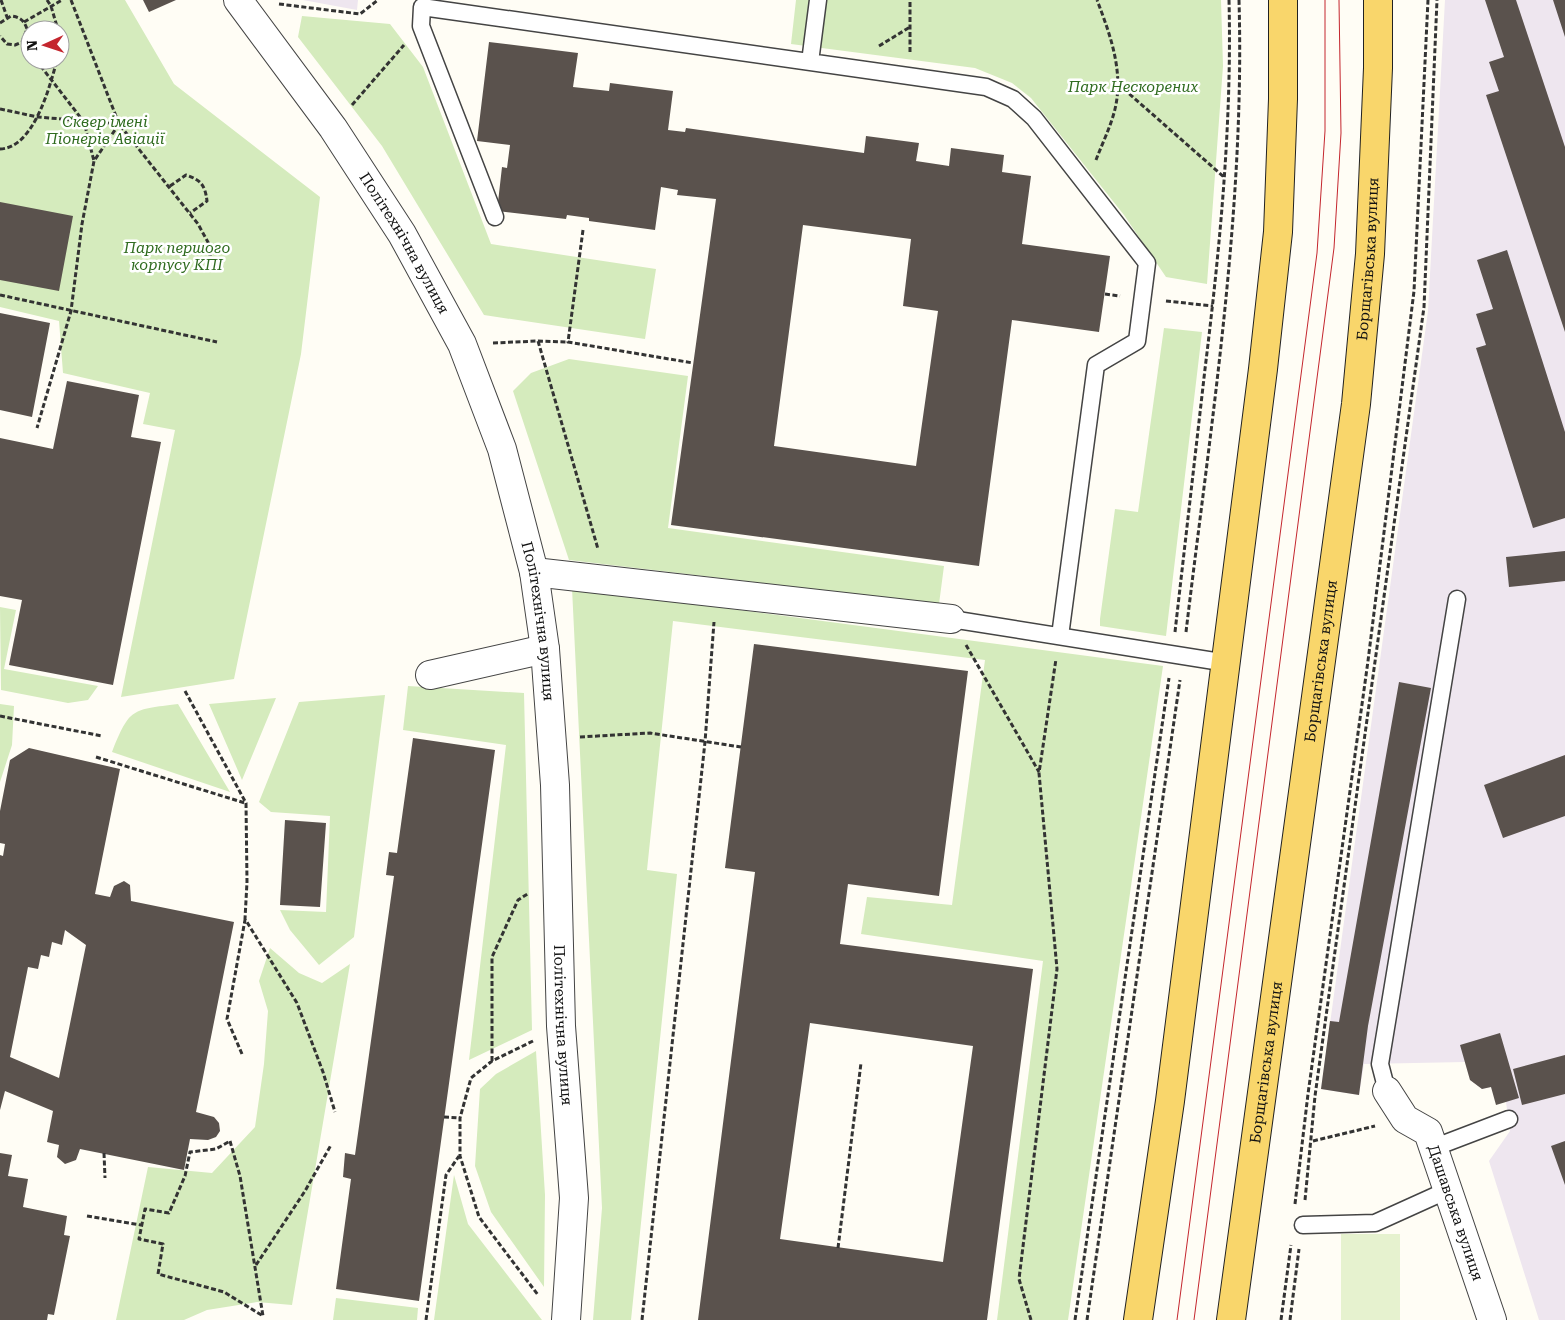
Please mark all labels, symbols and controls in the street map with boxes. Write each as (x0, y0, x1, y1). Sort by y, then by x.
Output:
north arrow (20, 20, 70, 70)
text: N (24, 40, 40, 51)
park label: Парк Нескорених (1067, 78, 1199, 96)
park label: Сквер імені Піонерів Авіації (44, 113, 166, 148)
street label: Політехнічна вулиця (355, 169, 453, 317)
street label: Борщагівська вулиця (1353, 177, 1382, 341)
park label: Парк першого корпусу КПІ (123, 239, 230, 274)
street label: Політехнічна вулиця (517, 540, 558, 702)
street label: Борщагівська вулиця (1301, 579, 1341, 743)
street label: Політехнічна вулиця (550, 944, 576, 1106)
street label: Борщагівська вулиця (1246, 980, 1286, 1145)
street label: Дашавська вулиця (1424, 1142, 1487, 1283)

